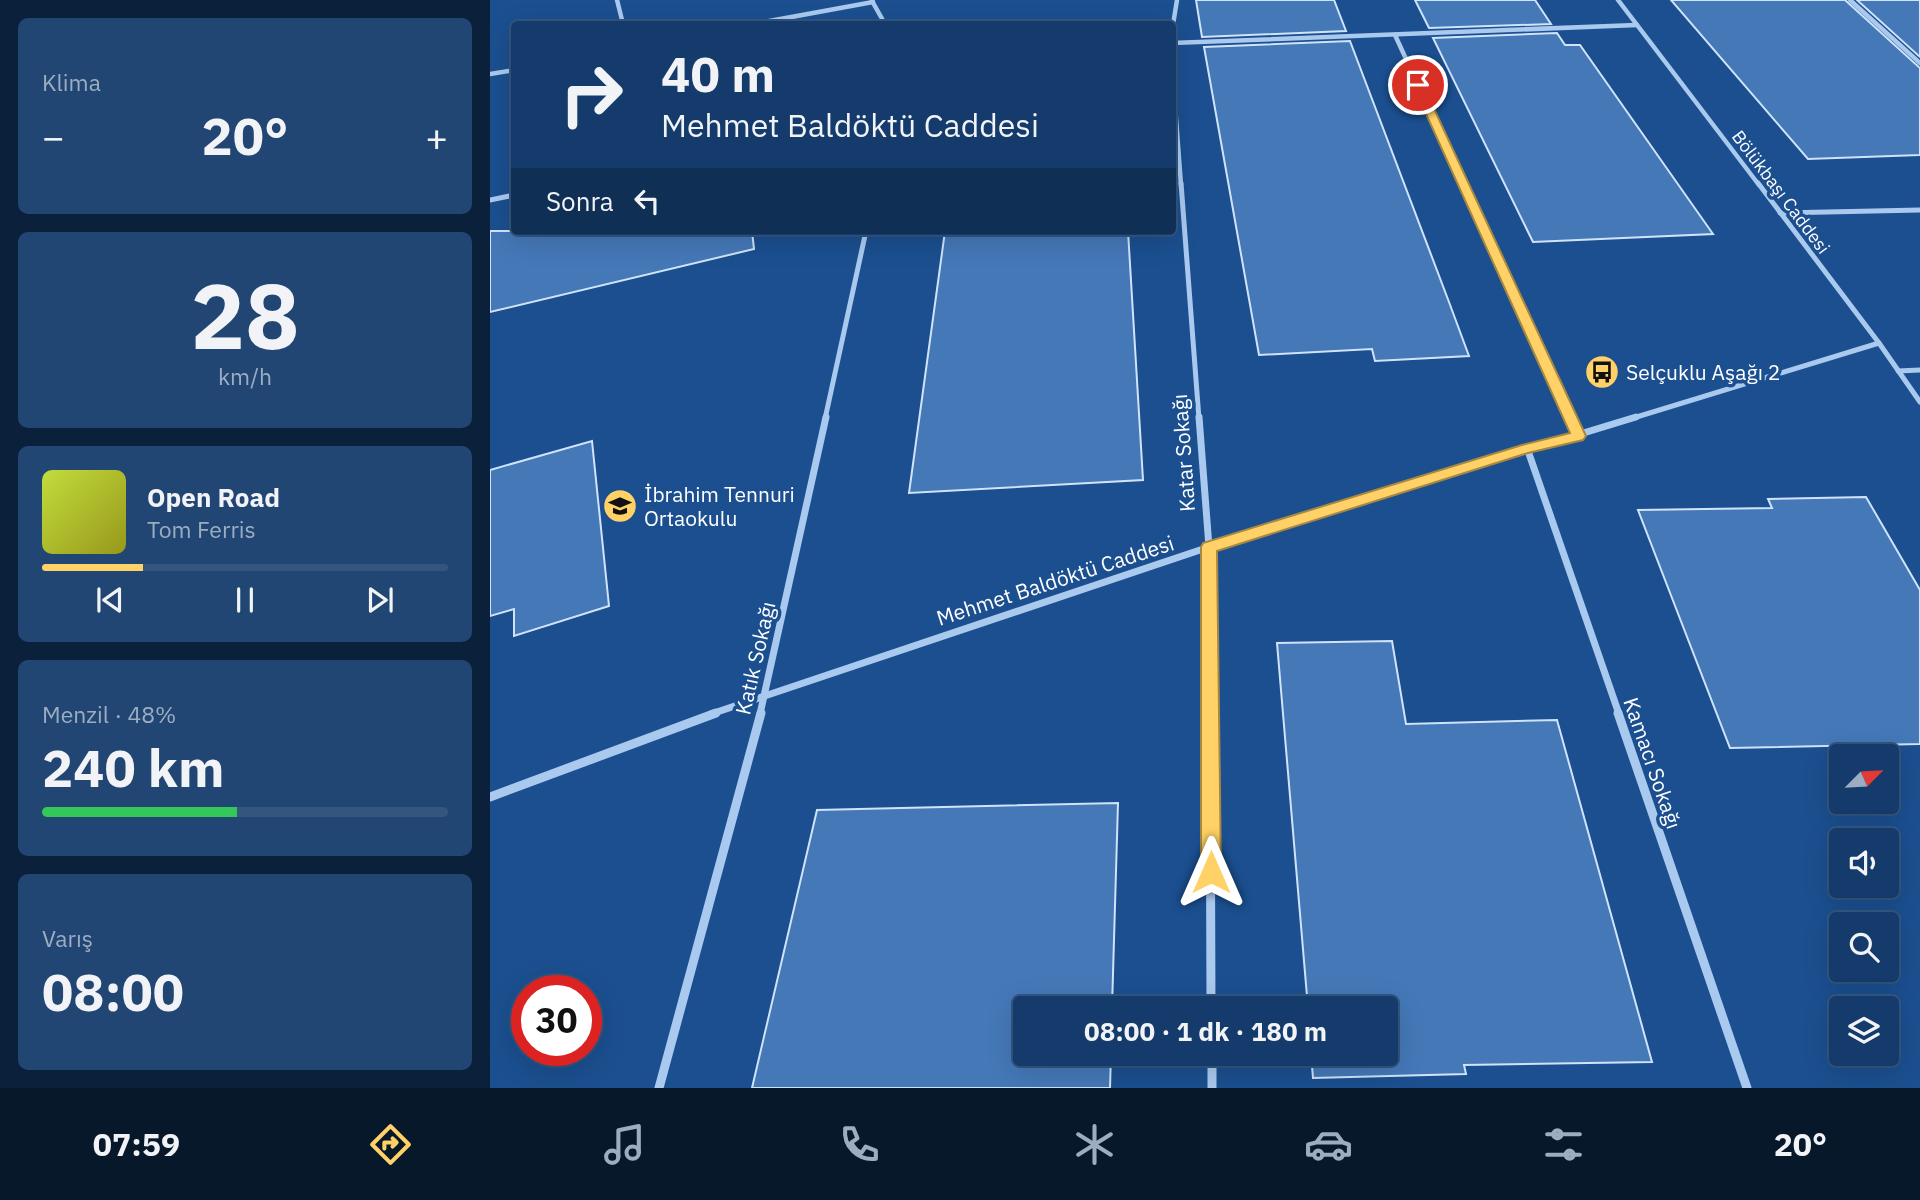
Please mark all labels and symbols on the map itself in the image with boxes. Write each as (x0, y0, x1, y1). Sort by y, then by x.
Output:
pin (1388, 55, 1448, 115)
street label: Bölükbaşı Caddesi (1727, 126, 1835, 258)
bus stop icon: Selçuklu Aşağı 2 (1583, 353, 1621, 391)
place label: Selçuklu Aşağı 2 (1626, 358, 1780, 386)
street label: Katar Sokağı (1165, 393, 1201, 513)
place label: İbrahim Tennuri Ortaokulu (644, 480, 795, 532)
school or university icon: İbrahim Tennuri Ortaokulu (601, 487, 639, 525)
street label: Mehmet Baldöktü Caddesi (933, 528, 1177, 632)
street label: Katık Sokağı (728, 599, 782, 717)
street label: Kamacı Sokağı (1617, 694, 1689, 832)
north arrow (1829, 744, 1899, 814)
position arrow (1174, 835, 1248, 909)
speed limit sign: 30 (511, 975, 602, 1066)

